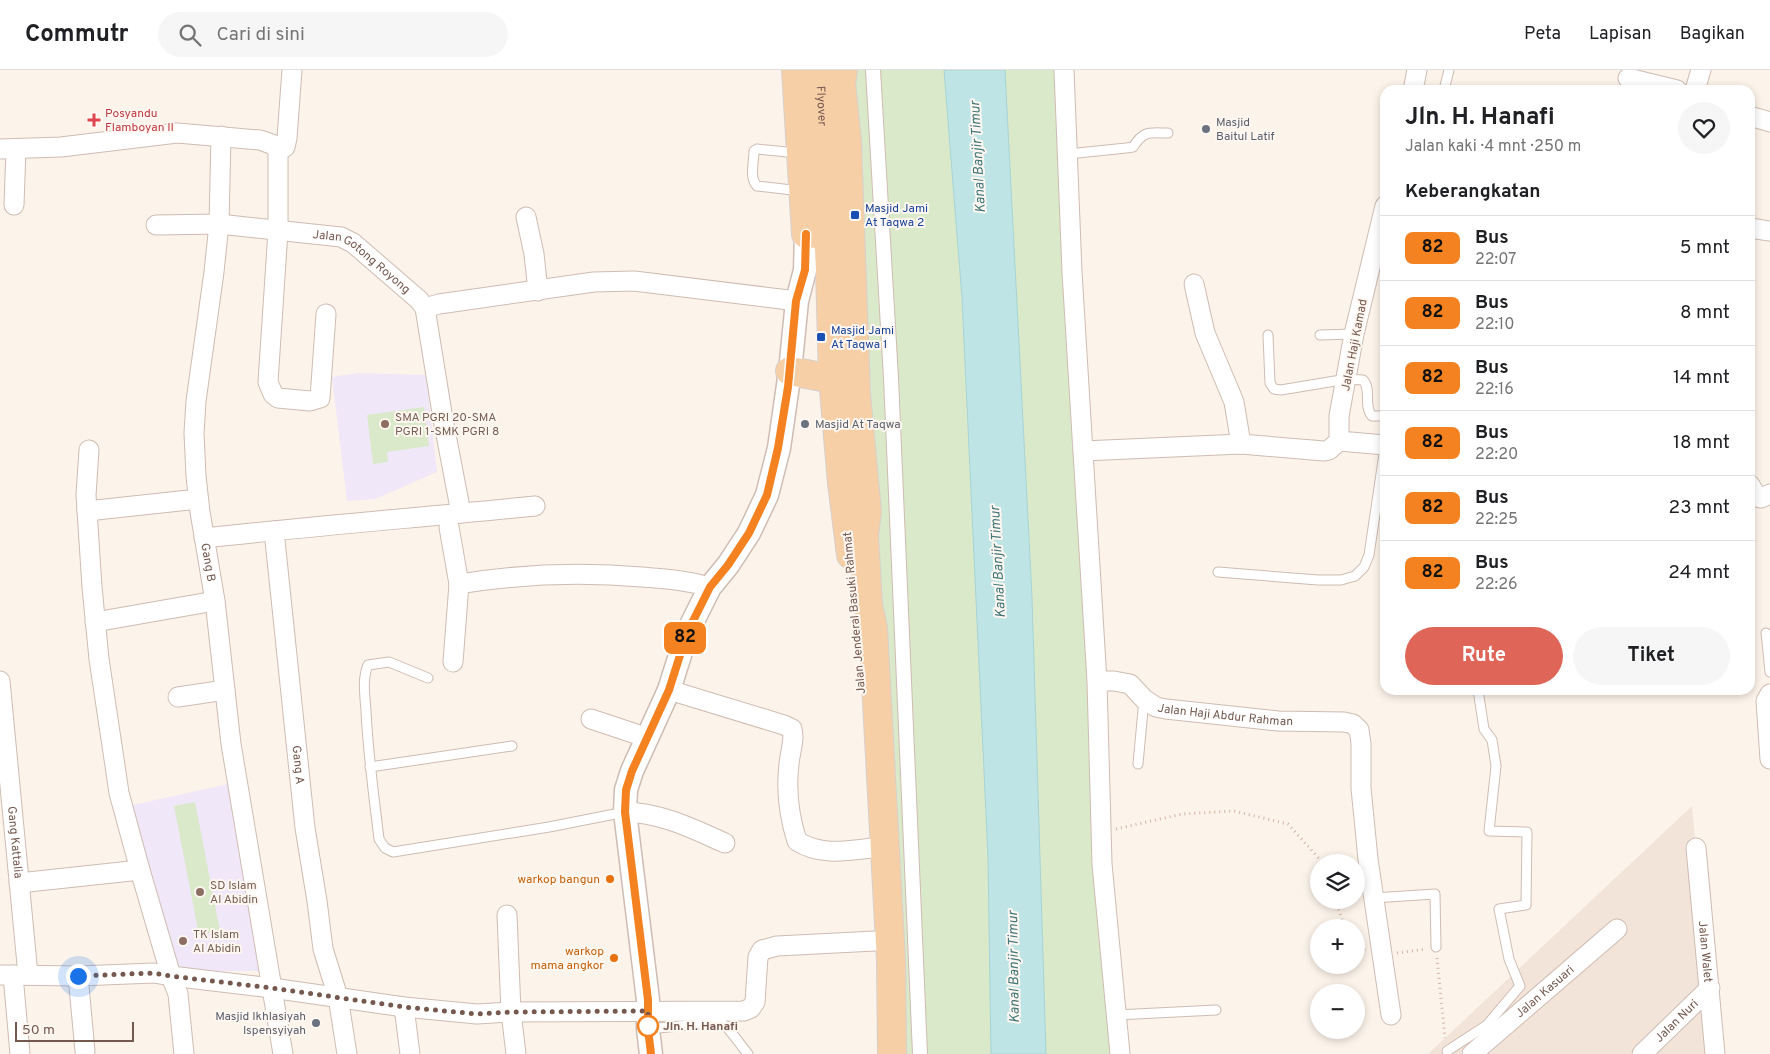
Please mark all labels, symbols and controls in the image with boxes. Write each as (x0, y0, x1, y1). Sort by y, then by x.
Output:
search box (158, 12, 508, 57)
text: Commutr (25, 20, 128, 50)
icon: search (176, 21, 204, 49)
text: Cari di sini (216, 23, 305, 47)
text: Peta (1524, 23, 1561, 46)
text: Lapisan (1589, 23, 1652, 46)
text: Bagikan (1680, 23, 1745, 46)
street label: Flyover (812, 86, 830, 127)
water label: Kanal Banjir Timur (967, 99, 990, 213)
button: heart (1678, 102, 1730, 154)
text: Jln. H. Hanafi (1405, 103, 1555, 133)
place label: Posyandu Flamboyan II (105, 106, 174, 136)
marker: Posyandu Flamboyan II (87, 113, 101, 127)
place label: Masjid Baitul Latif (1216, 115, 1274, 145)
marker: Masjid Baitul Latif (1200, 123, 1212, 135)
text: Jalan kaki · 4 mnt · 250 m (1405, 137, 1581, 157)
text: Keberangkatan (1405, 180, 1541, 204)
place label: Masjid Jami At Taqwa 2 (865, 201, 928, 231)
marker: Masjid Jami At Taqwa 2 (849, 209, 861, 221)
text: Bus (1475, 226, 1509, 250)
street label: Jalan Gotong Royong (312, 227, 413, 298)
text: 82 (1422, 236, 1443, 259)
text: 5 mnt (1680, 236, 1730, 260)
text: 22:07 (1475, 250, 1516, 270)
text: Bus (1475, 291, 1509, 315)
street label: Jalan Haji Kamad (1338, 298, 1372, 393)
text: 82 (1422, 301, 1443, 324)
text: 8 mnt (1680, 301, 1730, 325)
text: 22:10 (1475, 315, 1514, 335)
place label: Masjid Jami At Taqwa 1 (831, 323, 894, 353)
marker: Masjid Jami At Taqwa 1 (815, 331, 827, 343)
text: Bus (1475, 356, 1509, 380)
text: 82 (1422, 366, 1443, 389)
text: 14 mnt (1673, 366, 1730, 390)
text: 22:16 (1475, 380, 1514, 400)
place label: SMA PGRI 20-SMA PGRI 1-SMK PGRI 8 (395, 410, 499, 440)
place label: Masjid At Taqwa (815, 417, 901, 433)
marker: SMA PGRI 20-SMA PGRI 1-SMK PGRI 8 (379, 418, 391, 430)
marker: Masjid At Taqwa (799, 418, 811, 430)
text: Bus (1475, 421, 1509, 445)
text: 82 (1422, 431, 1443, 454)
text: 18 mnt (1673, 431, 1730, 455)
text: 22:20 (1475, 445, 1518, 465)
text: Bus (1475, 486, 1509, 510)
text: 82 (1422, 496, 1443, 519)
text: 23 mnt (1669, 496, 1730, 520)
water label: Kanal Banjir Timur (987, 504, 1010, 618)
text: 22:25 (1475, 510, 1518, 530)
street label: Jalan Jenderal Basuki Rahmat (840, 531, 870, 695)
street label: Gang B (196, 542, 219, 583)
text: Bus (1475, 551, 1509, 575)
text: 82 (1422, 561, 1443, 584)
text: 24 mnt (1668, 561, 1730, 585)
text: 22:26 (1475, 575, 1518, 595)
line badge: 82 (662, 622, 708, 654)
text: 82 (674, 626, 696, 649)
button: Rute (1405, 627, 1563, 685)
button: Tiket (1573, 627, 1730, 685)
street label: Jalan Haji Abdur Rahman (1156, 700, 1293, 730)
street label: Gang A (287, 745, 307, 785)
street label: Gang Kattalia (3, 805, 26, 879)
map controls (1310, 854, 1365, 1039)
button: layers (1310, 854, 1365, 909)
place label: warkop bangun (518, 872, 600, 888)
marker: warkop bangun (604, 873, 616, 885)
place label: SD Islam Al Abidin (210, 878, 258, 908)
marker: SD Islam Al Abidin (194, 886, 206, 898)
water label: Kanal Banjir Timur (1005, 909, 1024, 1023)
button: + (1310, 919, 1365, 974)
street label: Jalan Walet (1694, 920, 1715, 983)
place label: TK Islam Al Abidin (193, 927, 241, 957)
marker: TK Islam Al Abidin (177, 935, 189, 947)
place label: warkop mama angkor (530, 944, 604, 974)
marker: warkop mama angkor (608, 952, 620, 964)
street label: Jalan Kasuari (1513, 962, 1578, 1022)
your location (66, 964, 91, 989)
button: − (1310, 984, 1365, 1039)
street label: Jalan Nuri (1652, 996, 1702, 1046)
place label: Masjid Ikhlasiyah Ispensyiyah (215, 1009, 306, 1039)
marker: Jln. H. Hanafi (637, 1015, 659, 1037)
marker: Masjid Ikhlasiyah Ispensyiyah (310, 1017, 322, 1029)
scale bar (15, 1019, 134, 1042)
place label: Jln. H. Hanafi (663, 1019, 738, 1035)
text: 50 m (22, 1022, 55, 1039)

